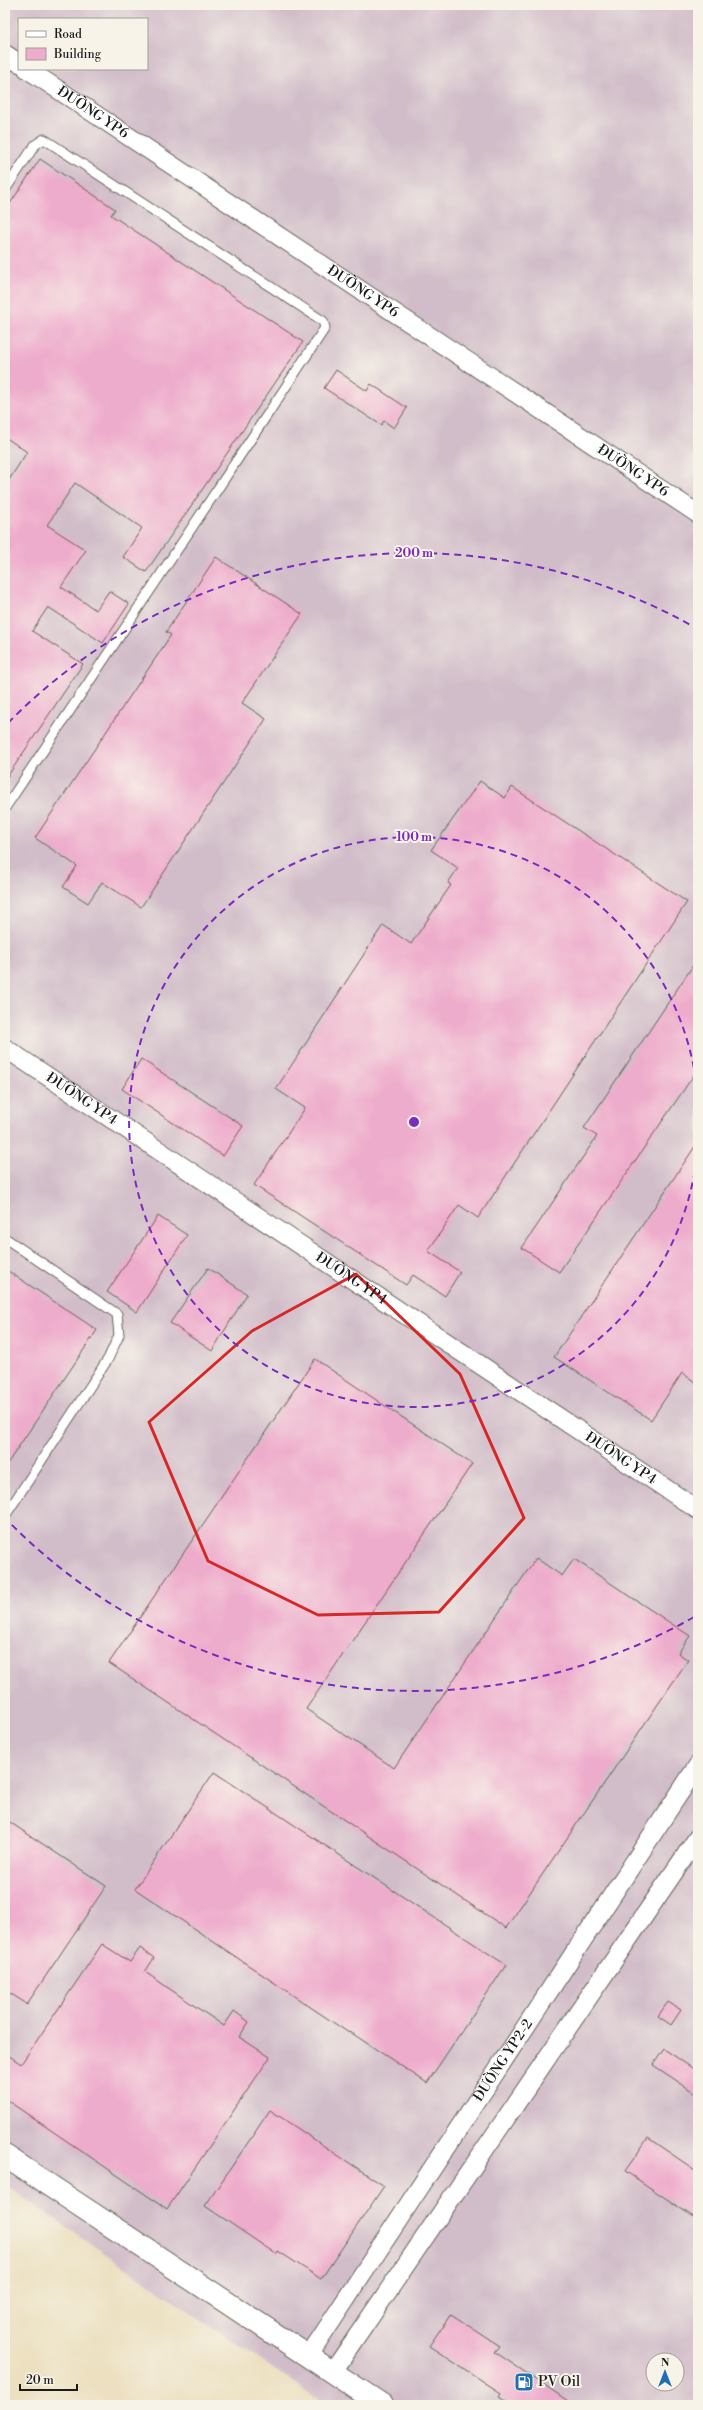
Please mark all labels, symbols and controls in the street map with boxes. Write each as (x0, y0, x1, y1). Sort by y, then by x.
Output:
legend (18, 18, 148, 70)
text: Road (54, 27, 82, 42)
text: Building (53, 47, 102, 62)
street label: ĐƯỜNG YP6 (54, 82, 133, 143)
street label: ĐƯỜNG YP6 (324, 262, 403, 322)
street label: ĐƯỜNG YP6 (594, 441, 673, 501)
text: 200 m (395, 546, 433, 561)
text: 100 m (396, 830, 432, 845)
street label: ĐƯỜNG YP4 (42, 1069, 121, 1129)
centre of rings (407, 1115, 421, 1129)
street label: ĐƯỜNG YP4 (312, 1248, 390, 1309)
street label: ĐƯỜNG YP4 (582, 1428, 660, 1489)
street label: ĐƯỜNG YP2-2 (470, 2016, 537, 2105)
north arrow (645, 2352, 685, 2392)
text: N (661, 2356, 670, 2370)
scale bar (20, 2366, 77, 2392)
fuel station icon: PV Oil (513, 2371, 535, 2393)
text: 20 m (26, 2373, 54, 2388)
place label: PV Oil (538, 2373, 580, 2391)

